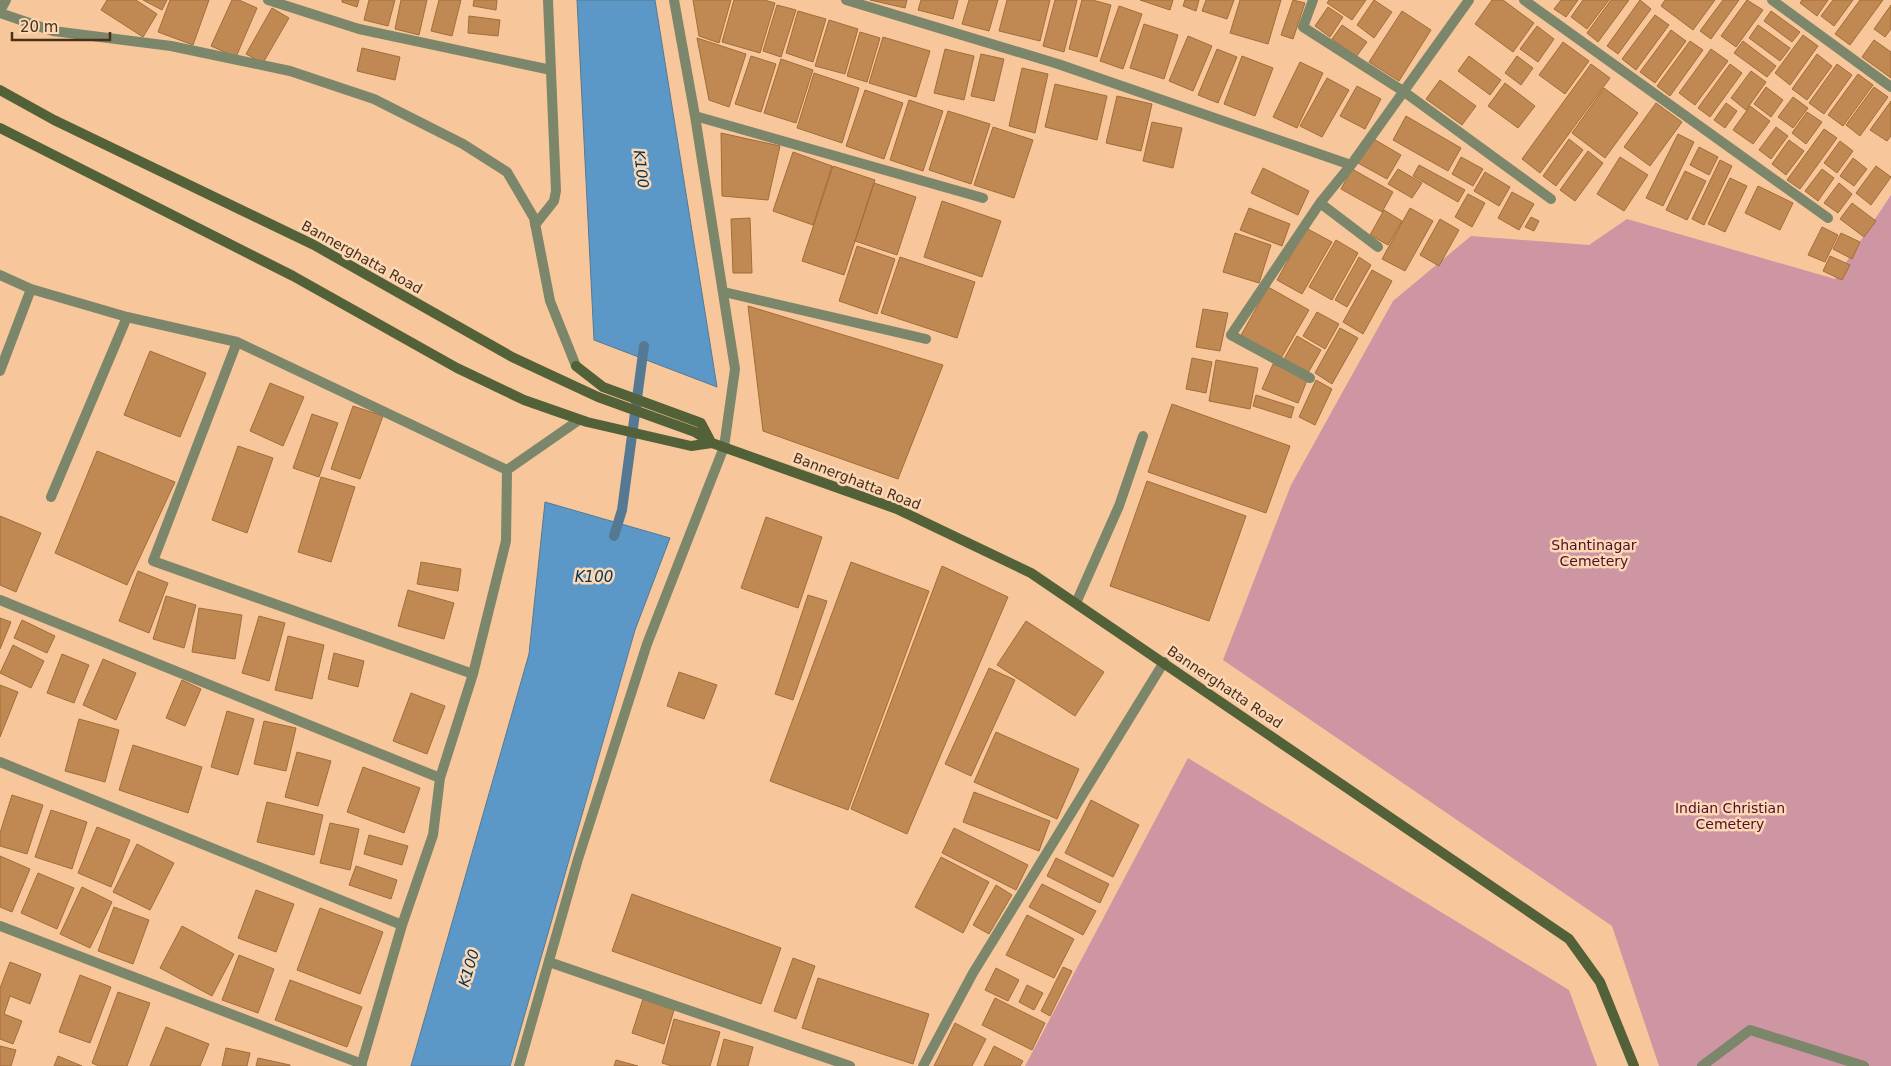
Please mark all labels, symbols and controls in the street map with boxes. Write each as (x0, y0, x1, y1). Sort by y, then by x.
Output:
scale bar (12, 10, 110, 42)
text: 20 m (20, 18, 58, 36)
water label: K100 (630, 149, 652, 189)
street label: Bannerghatta Road (299, 217, 425, 297)
street label: Bannerghatta Road (791, 449, 923, 513)
park label: Shantinagar Cemetery (1551, 537, 1637, 569)
water label: K100 (575, 568, 613, 586)
street label: Bannerghatta Road (1164, 642, 1286, 732)
park label: Indian Christian Cemetery (1675, 800, 1785, 832)
water label: K100 (455, 947, 483, 989)

